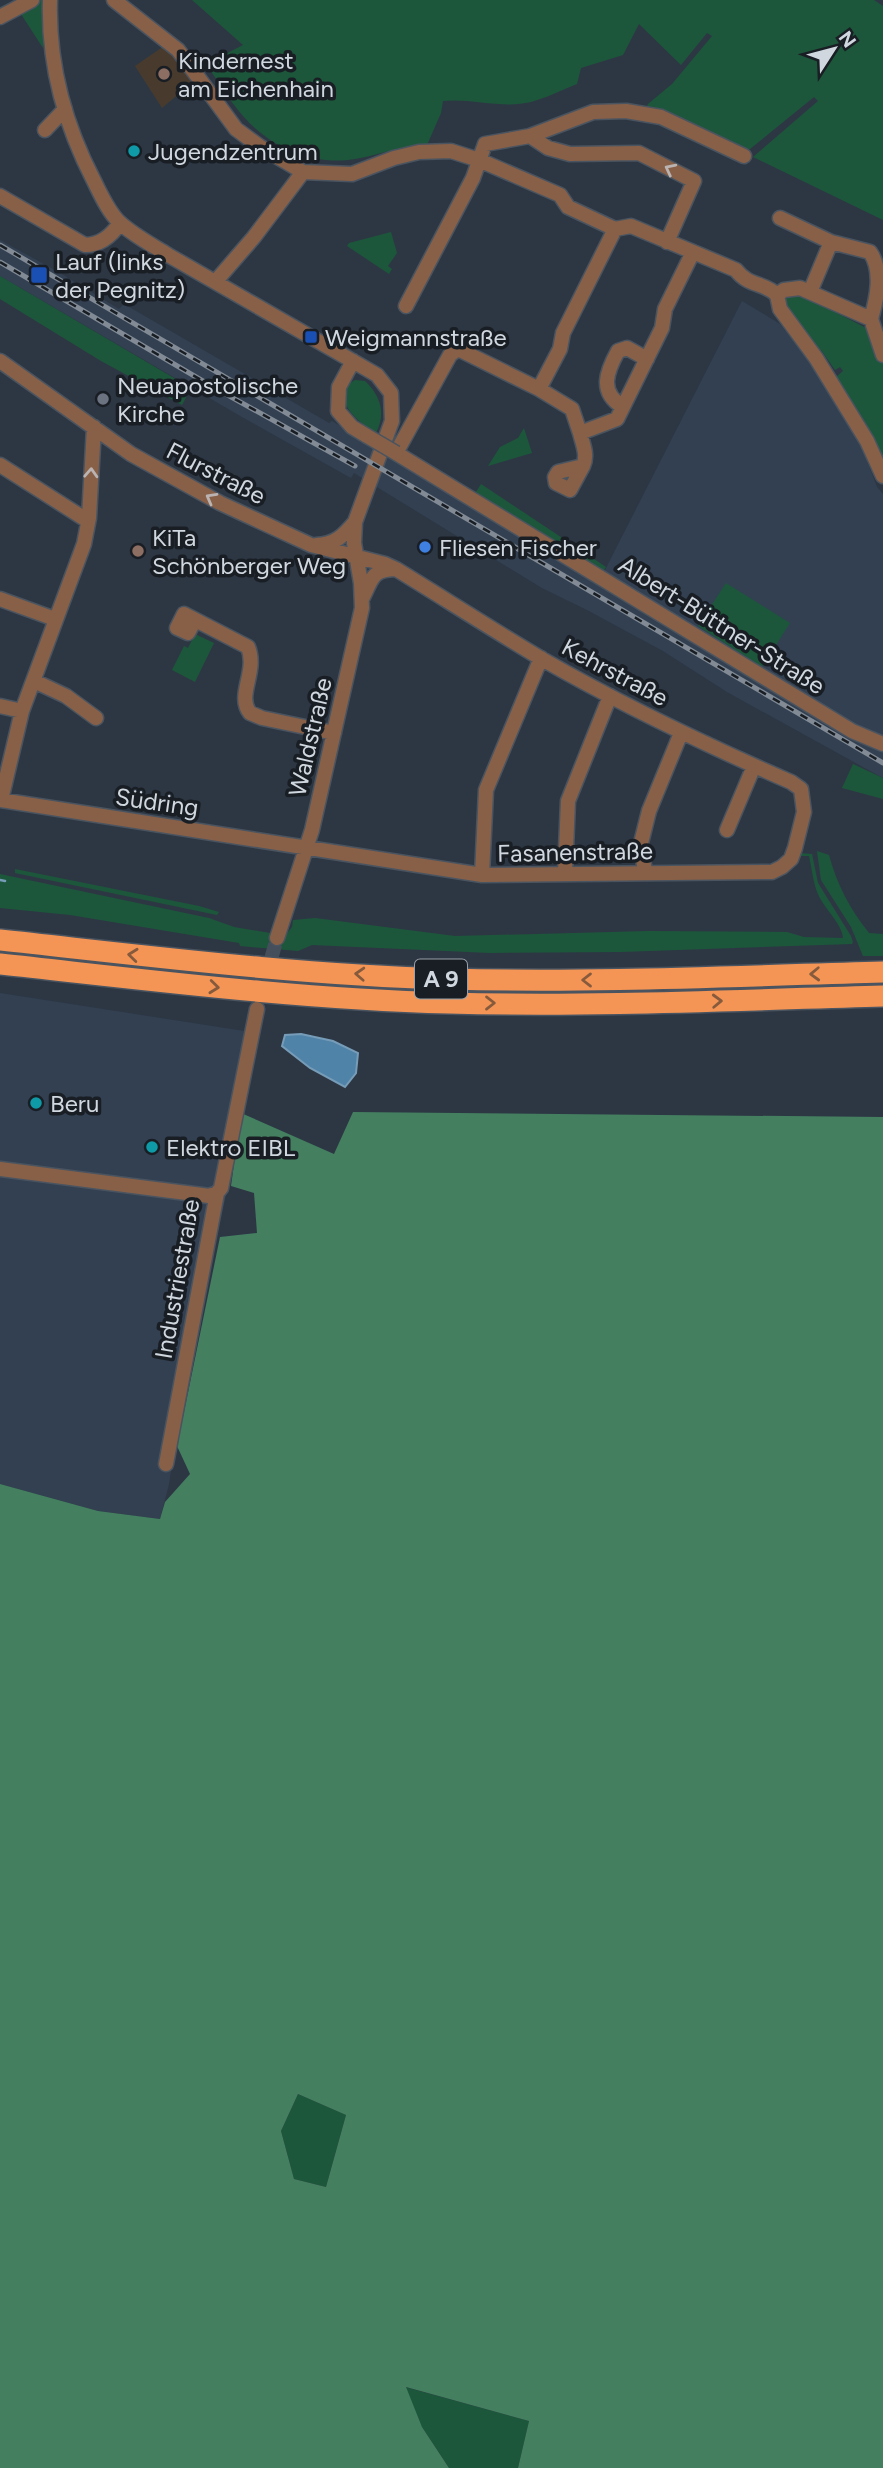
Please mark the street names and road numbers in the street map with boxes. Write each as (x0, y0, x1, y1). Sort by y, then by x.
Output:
street label: Flurstraße (162, 436, 270, 510)
street label: Albert-Büttner-Straße (614, 550, 830, 700)
street label: Kehrstraße (557, 632, 673, 712)
street label: Waldstraße (282, 675, 338, 799)
street label: Südring (114, 782, 200, 822)
street label: Fasanenstraße (497, 836, 653, 868)
road number: A 9 (415, 960, 467, 998)
street label: Industriestraße (149, 1197, 205, 1361)

